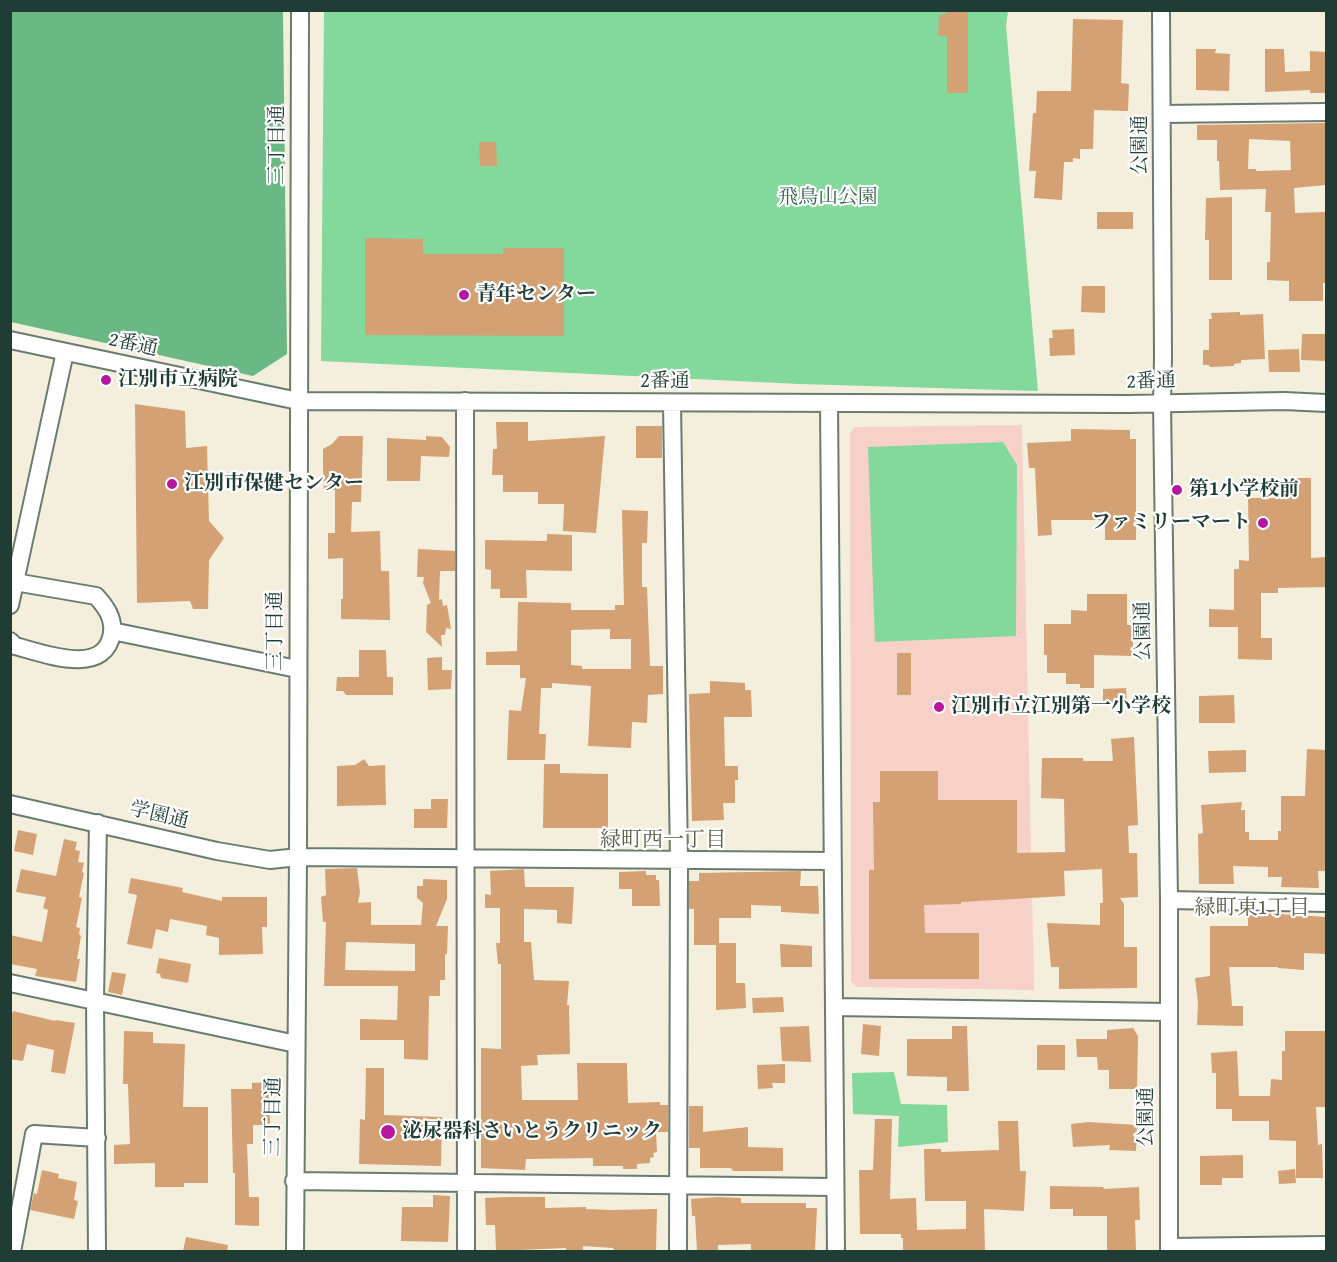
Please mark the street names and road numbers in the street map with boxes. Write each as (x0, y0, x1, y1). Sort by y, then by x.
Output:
street label: 三丁目通 (266, 105, 290, 185)
street label: 公園通 (1129, 115, 1153, 175)
street label: 2番通 (106, 328, 160, 362)
street label: 2番通 (1126, 369, 1176, 395)
street label: 2番通 (640, 370, 690, 394)
street label: 三丁目通 (264, 591, 288, 671)
street label: 公園通 (1131, 601, 1157, 661)
street label: 学園通 (127, 798, 191, 834)
street label: 三丁目通 (261, 1077, 287, 1157)
street label: 公園通 (1135, 1087, 1159, 1147)

